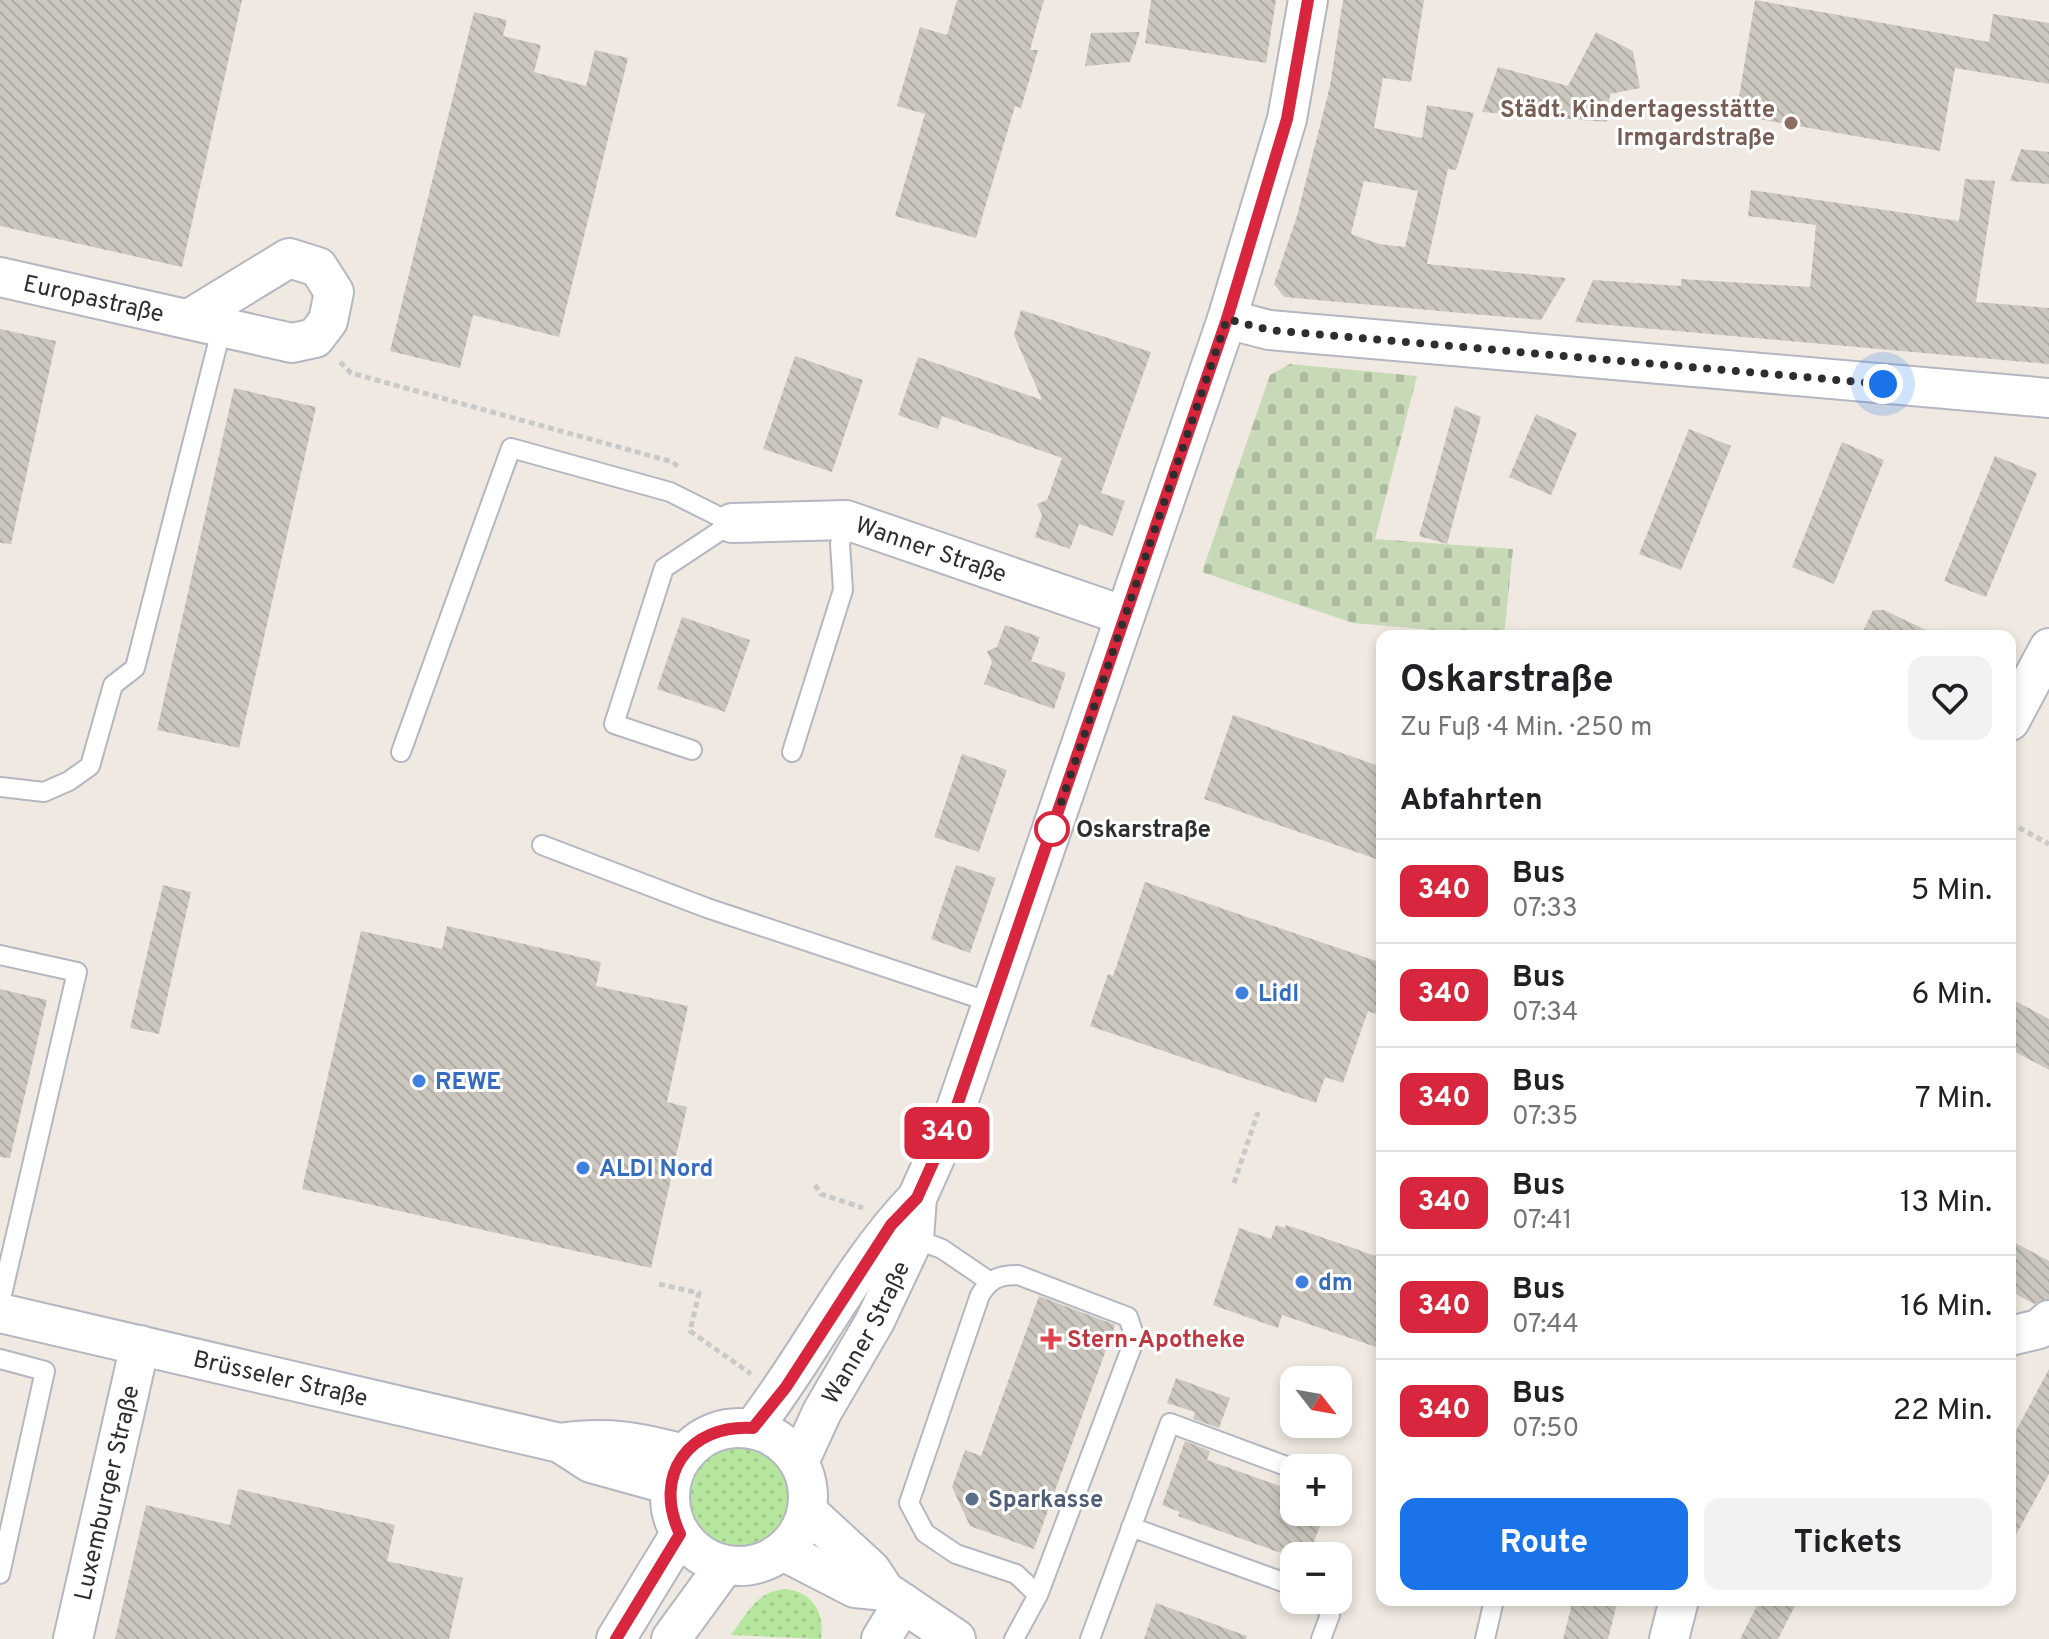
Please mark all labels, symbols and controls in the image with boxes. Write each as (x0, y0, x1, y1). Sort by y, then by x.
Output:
place label: Städt. Kindertagesstätte Irmgardstraße (1500, 96, 1775, 154)
marker: Städt. Kindertagesstätte Irmgardstraße (1782, 114, 1800, 132)
street label: Europastraße (20, 270, 166, 331)
your location (1863, 364, 1903, 404)
street label: Wanner Straße (851, 511, 1010, 591)
button: heart (1908, 656, 1992, 740)
text: Oskarstraße (1400, 657, 1614, 706)
text: Zu Fuß · 4 Min. · 250 m (1400, 712, 1652, 745)
text: Abfahrten (1400, 783, 1543, 820)
marker: Oskarstraße (1035, 812, 1069, 846)
place label: Oskarstraße (1076, 816, 1211, 846)
text: Bus (1512, 856, 1565, 893)
text: 340 (1417, 873, 1471, 909)
text: 5 Min. (1911, 873, 1992, 910)
text: 07:33 (1512, 893, 1578, 926)
text: Bus (1512, 960, 1565, 997)
text: 340 (1417, 977, 1471, 1013)
text: 6 Min. (1911, 977, 1992, 1014)
place label: Lidl (1258, 980, 1299, 1010)
marker: Lidl (1233, 984, 1251, 1002)
text: 07:34 (1512, 997, 1578, 1030)
text: Bus (1512, 1064, 1565, 1101)
place label: REWE (435, 1068, 501, 1098)
marker: REWE (410, 1072, 428, 1090)
text: 340 (1417, 1081, 1471, 1117)
text: 7 Min. (1915, 1081, 1992, 1118)
text: 07:35 (1512, 1101, 1578, 1134)
line badge: 340 (901, 1107, 993, 1159)
text: 340 (920, 1115, 974, 1151)
place label: ALDI Nord (599, 1155, 713, 1185)
marker: ALDI Nord (574, 1159, 592, 1177)
text: Bus (1512, 1168, 1565, 1205)
text: 340 (1417, 1185, 1471, 1221)
text: 13 Min. (1900, 1185, 1992, 1222)
text: 07:41 (1512, 1205, 1572, 1238)
street label: Wanner Straße (817, 1257, 918, 1410)
place label: dm (1318, 1269, 1353, 1299)
text: Bus (1512, 1272, 1565, 1309)
marker: dm (1293, 1273, 1311, 1291)
text: 340 (1417, 1289, 1471, 1325)
text: 16 Min. (1900, 1289, 1992, 1326)
text: 07:44 (1512, 1309, 1579, 1342)
place label: Stern-Apotheke (1067, 1326, 1245, 1356)
marker: Stern-Apotheke (1042, 1330, 1060, 1348)
street label: Brüsseler Straße (190, 1345, 370, 1415)
north arrow (1280, 1366, 1352, 1438)
map controls (1280, 1366, 1352, 1614)
text: Bus (1512, 1376, 1565, 1413)
street label: Luxemburger Straße (69, 1383, 147, 1604)
text: 340 (1417, 1393, 1471, 1429)
text: 22 Min. (1893, 1393, 1992, 1430)
text: 07:50 (1512, 1413, 1579, 1446)
button: + (1280, 1454, 1352, 1526)
place label: Sparkasse (988, 1486, 1103, 1516)
marker: Sparkasse (963, 1490, 981, 1508)
button: Route (1400, 1498, 1688, 1590)
button: Tickets (1704, 1498, 1992, 1590)
button: − (1280, 1542, 1352, 1614)

